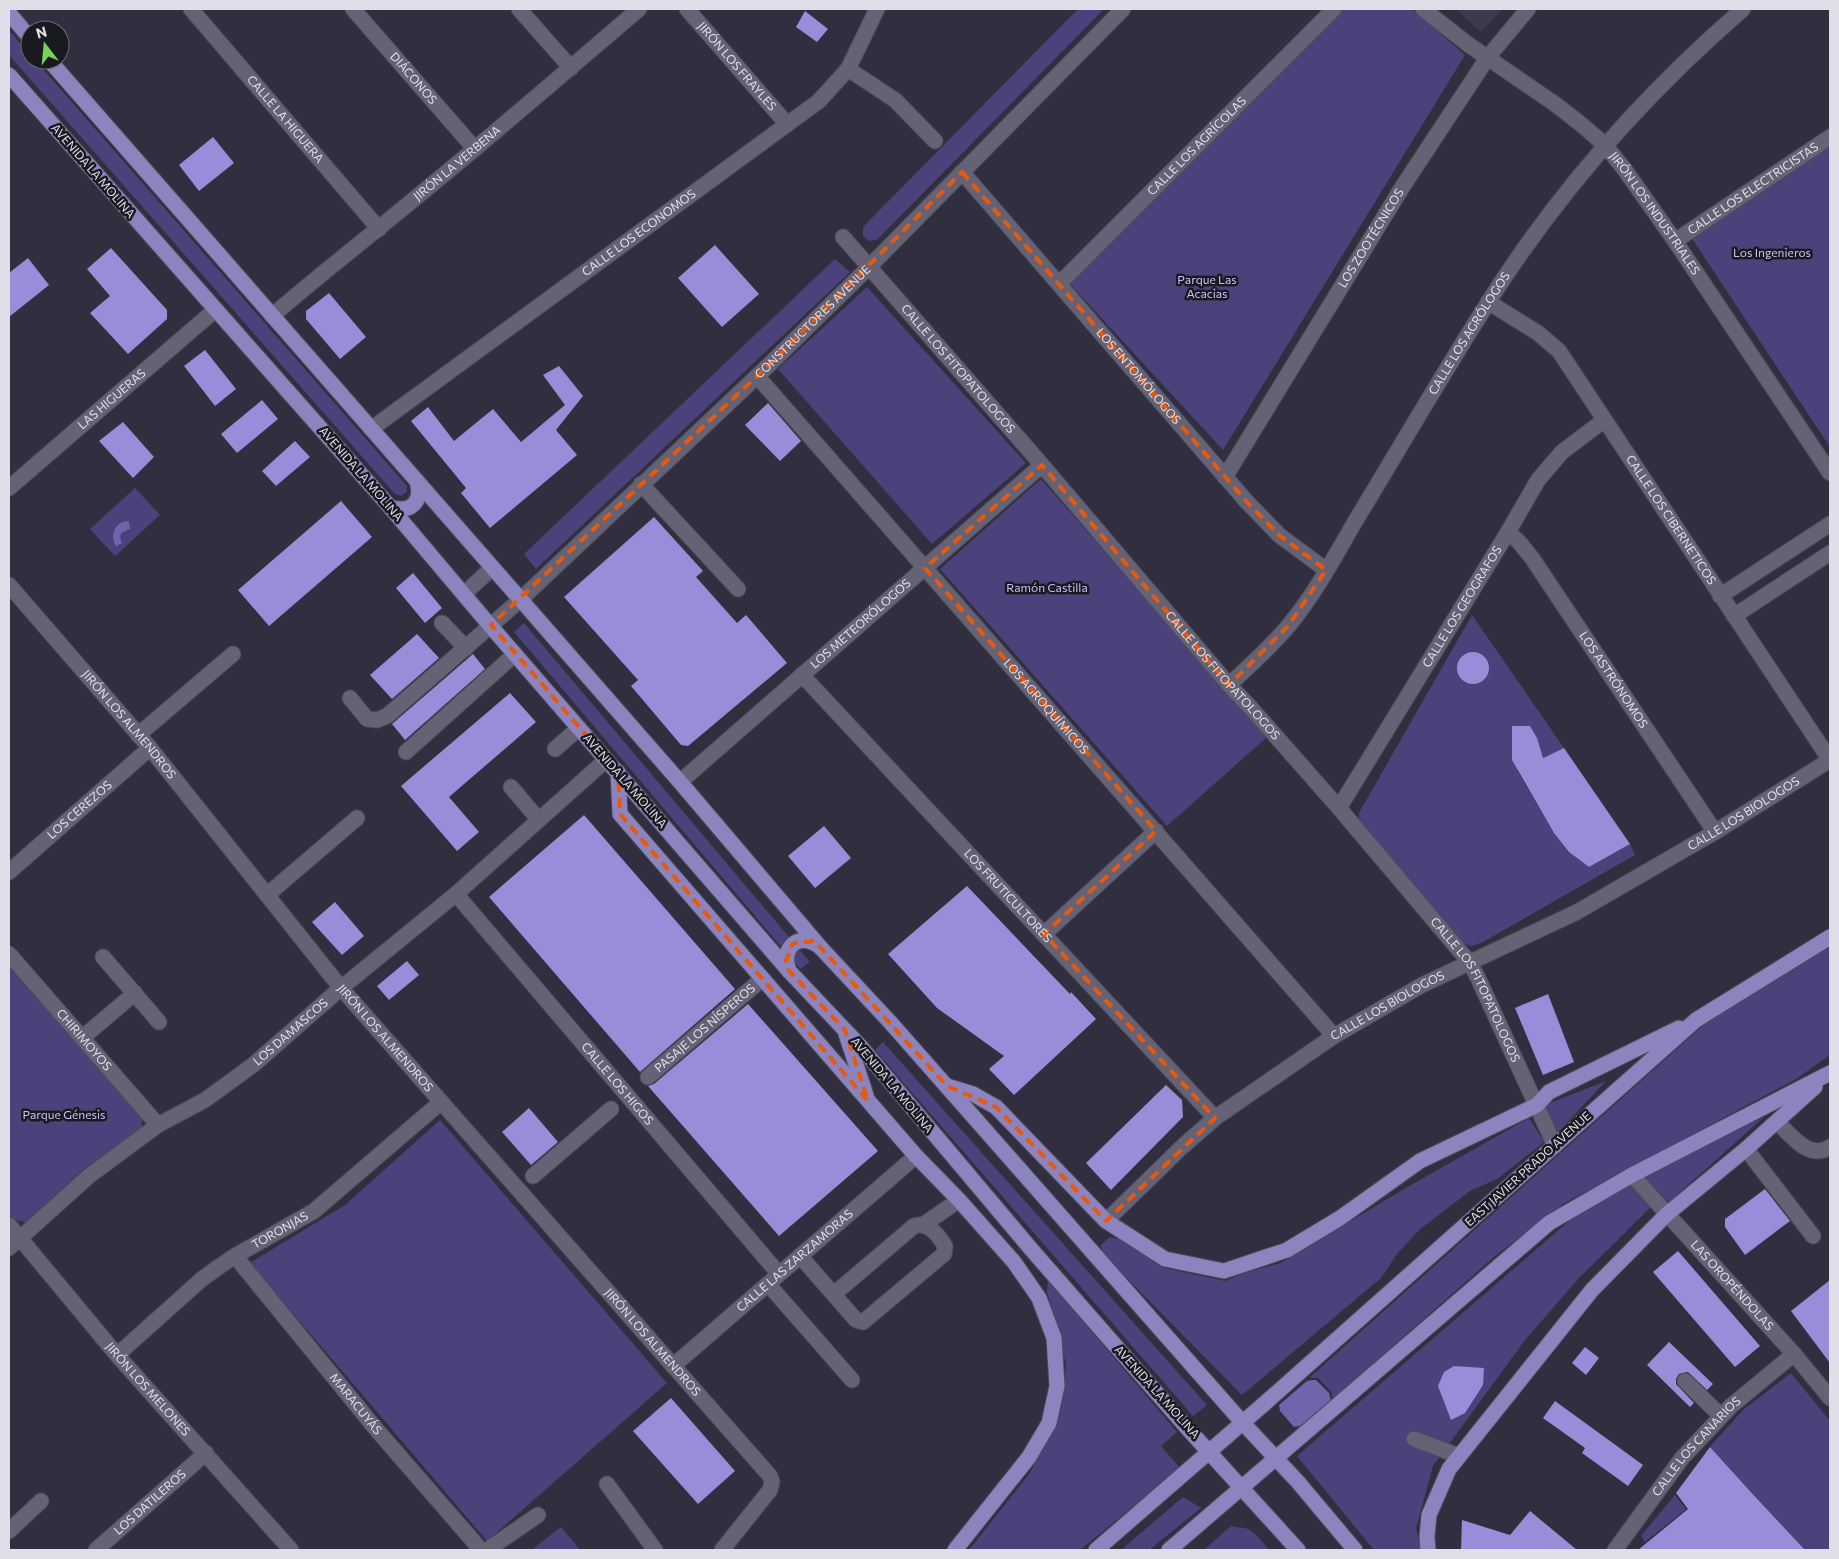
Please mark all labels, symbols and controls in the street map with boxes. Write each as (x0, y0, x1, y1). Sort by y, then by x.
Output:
street label: JIRÓN LOS FRAYLES (695, 19, 780, 113)
north arrow (20, 20, 70, 70)
text: N (34, 22, 49, 42)
street label: DIÁCONOS (388, 49, 441, 106)
street label: CALLE LA HIGUERA (245, 72, 327, 165)
street label: CALLE LOS AGRÍCOLAS (1144, 93, 1248, 198)
street label: AVENIDA LA MOLINA (49, 120, 138, 220)
street label: JIRÓN LA VERBENA (410, 122, 503, 204)
street label: CALLE LOS ELECTRICISTAS (1684, 139, 1821, 237)
street label: JIRÓN LOS INDUSTRIALES (1606, 149, 1703, 277)
street label: CALLE LOS ECONOMOS (579, 186, 698, 278)
street label: LOS ZOOTÉCNICOS (1335, 186, 1406, 290)
park label: Los Ingenieros (1733, 245, 1811, 259)
street label: CONSTRUCTORES AVENUE (751, 262, 873, 381)
street label: CALLE LOS AGRÓLOGOS (1425, 269, 1512, 397)
park label: Parque Las Acacias (1177, 272, 1237, 300)
street label: CALLE LOS FITOPATOLOGOS (899, 301, 1019, 435)
street label: LOS ENTOMÓLOGOS (1094, 325, 1184, 426)
street label: LAS HIGUERAS (75, 365, 148, 431)
street label: AVENIDA LA MOLINA (317, 423, 406, 523)
street label: CALLE LOS CIBERNETICOS (1624, 452, 1720, 587)
street label: CALLE LOS GEOGRAFOS (1419, 543, 1504, 670)
street label: LOS METEORÓLOGOS (807, 575, 913, 671)
park label: Ramón Castilla (1006, 580, 1088, 594)
street label: CALLE LOS FITOPATOLOGOS (1163, 608, 1283, 742)
street label: LOS ASTRÓNOMOS (1577, 628, 1651, 730)
street label: LOS AGROQUÍMICOS (1001, 655, 1092, 756)
street label: JIRÓN LOS ALMENDROS (79, 667, 180, 781)
street label: AVENIDA LA MOLINA (581, 730, 670, 830)
street label: CALLE LOS BIOLOGOS (1685, 773, 1801, 852)
street label: LOS CEREZOS (44, 777, 114, 841)
street label: LOS FRUTICULTORES (962, 846, 1056, 945)
street label: CALLE LOS FITOPATOLOGOS (1428, 914, 1524, 1064)
street label: CALLE LOS BIOLOGOS (1328, 968, 1446, 1043)
street label: PASAJE LOS NÍSPEROS (651, 980, 757, 1074)
street label: JIRÓN LOS ALMENDROS (334, 981, 437, 1094)
street label: LOS DAMASCOS (250, 995, 330, 1068)
street label: CHIRIMOYOS (54, 1006, 115, 1073)
street label: AVENIDA LA MOLINA (849, 1034, 937, 1135)
street label: CALLE LOS HIGOS (579, 1039, 657, 1127)
park label: Parque Génesis (22, 1107, 106, 1121)
street label: EAST JAVIER PRADO AVENUE (1461, 1108, 1594, 1229)
street label: CALLE LAS ZARZAMORAS (733, 1206, 855, 1314)
street label: TORONJAS (249, 1208, 310, 1251)
street label: LAS OROPÉNDOLAS (1688, 1237, 1777, 1333)
street label: JIRÓN LOS ALMENDROS (602, 1285, 704, 1398)
street label: JIRÓN LOS MELONES (103, 1339, 194, 1438)
street label: AVENIDA LA MOLINA (1112, 1342, 1203, 1441)
street label: MARACUYÁS (327, 1370, 385, 1437)
street label: CALLE LOS CANARIOS (1649, 1393, 1743, 1498)
street label: LOS DATILEROS (110, 1466, 188, 1537)

